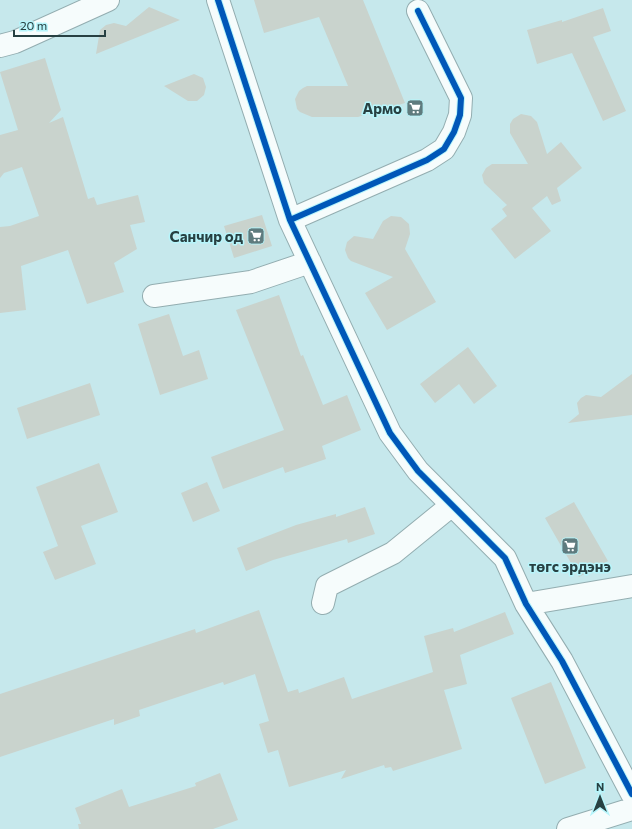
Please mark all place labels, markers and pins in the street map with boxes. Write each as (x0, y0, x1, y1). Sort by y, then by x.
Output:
supermarket icon: Армо (405, 98, 425, 118)
place label: Армо (362, 99, 402, 117)
supermarket icon: Санчир од (246, 226, 266, 246)
place label: Санчир од (169, 227, 244, 245)
supermarket icon: төгс эрдэнэ (560, 536, 580, 556)
place label: төгс эрдэнэ (529, 557, 611, 575)

